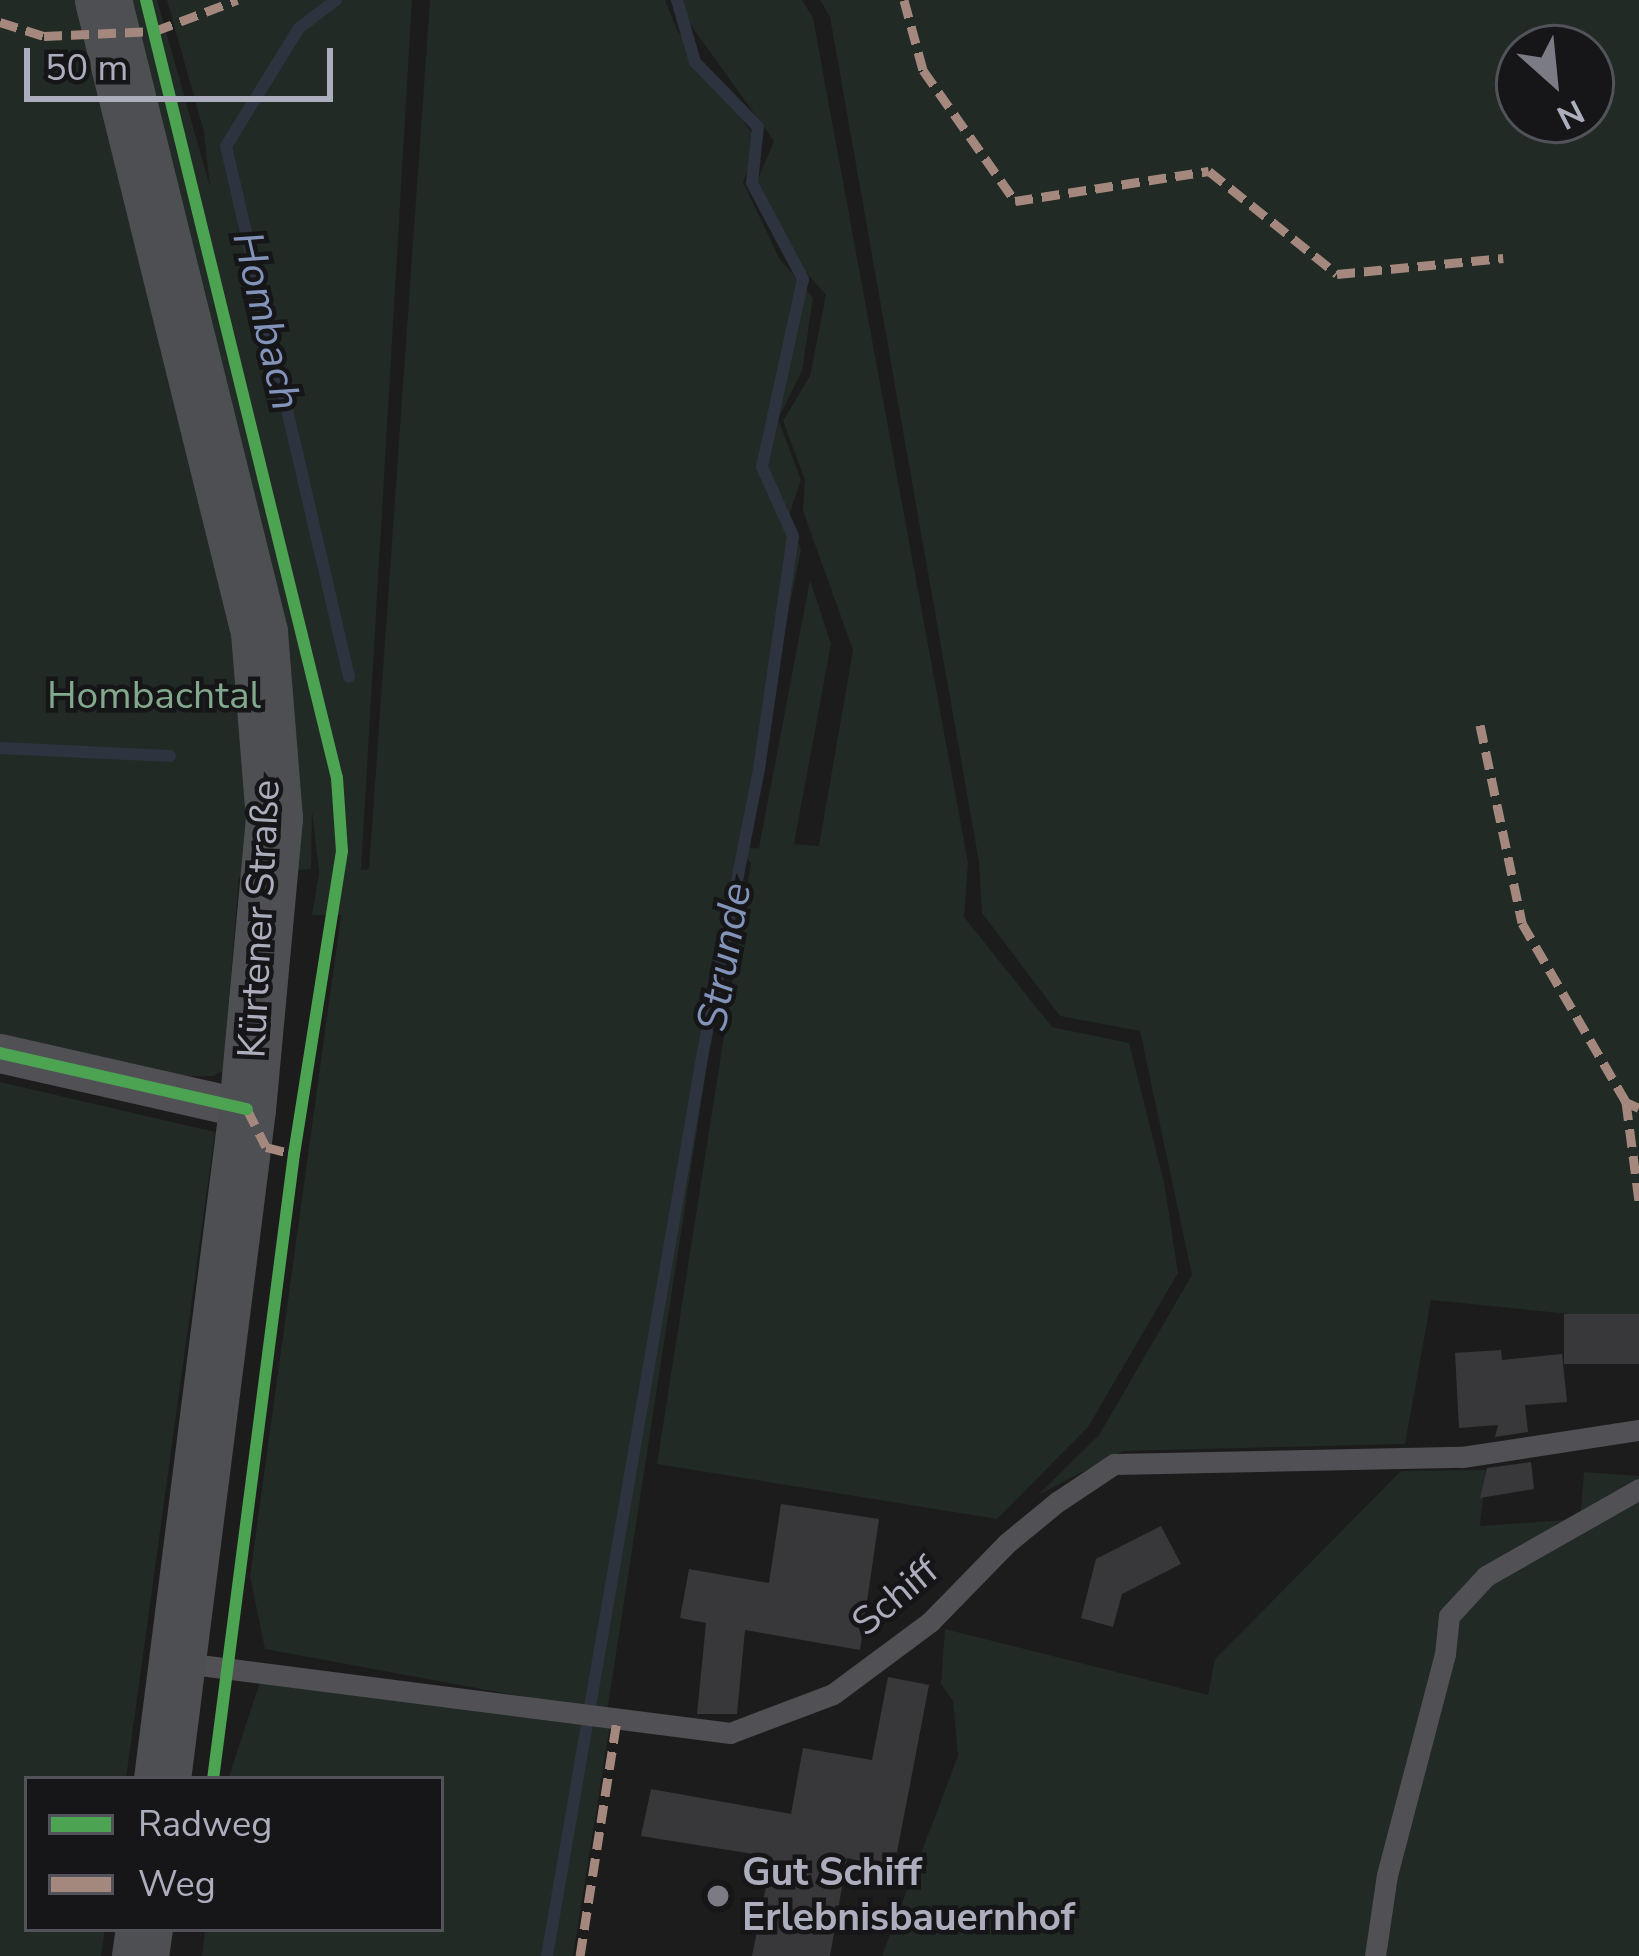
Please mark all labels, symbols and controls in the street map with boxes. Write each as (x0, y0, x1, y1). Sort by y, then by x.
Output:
scale bar (30, 24, 339, 98)
north arrow (1495, 24, 1615, 144)
text: 50 m (45, 44, 128, 93)
text: N (1549, 88, 1591, 140)
water label: Hombach (221, 227, 311, 415)
park label: Hombachtal (47, 673, 261, 719)
street label: Kürtener Straße (229, 779, 291, 1059)
water label: Strunde (687, 879, 763, 1035)
street label: Schiff (843, 1547, 949, 1647)
legend (24, 1776, 444, 1932)
text: Radweg (138, 1800, 272, 1849)
place label: Gut Schiff Erlebnisbauernhof (742, 1851, 1075, 1942)
text: Weg (138, 1860, 216, 1909)
marker: Gut Schiff Erlebnisbauernhof (705, 1883, 731, 1909)

